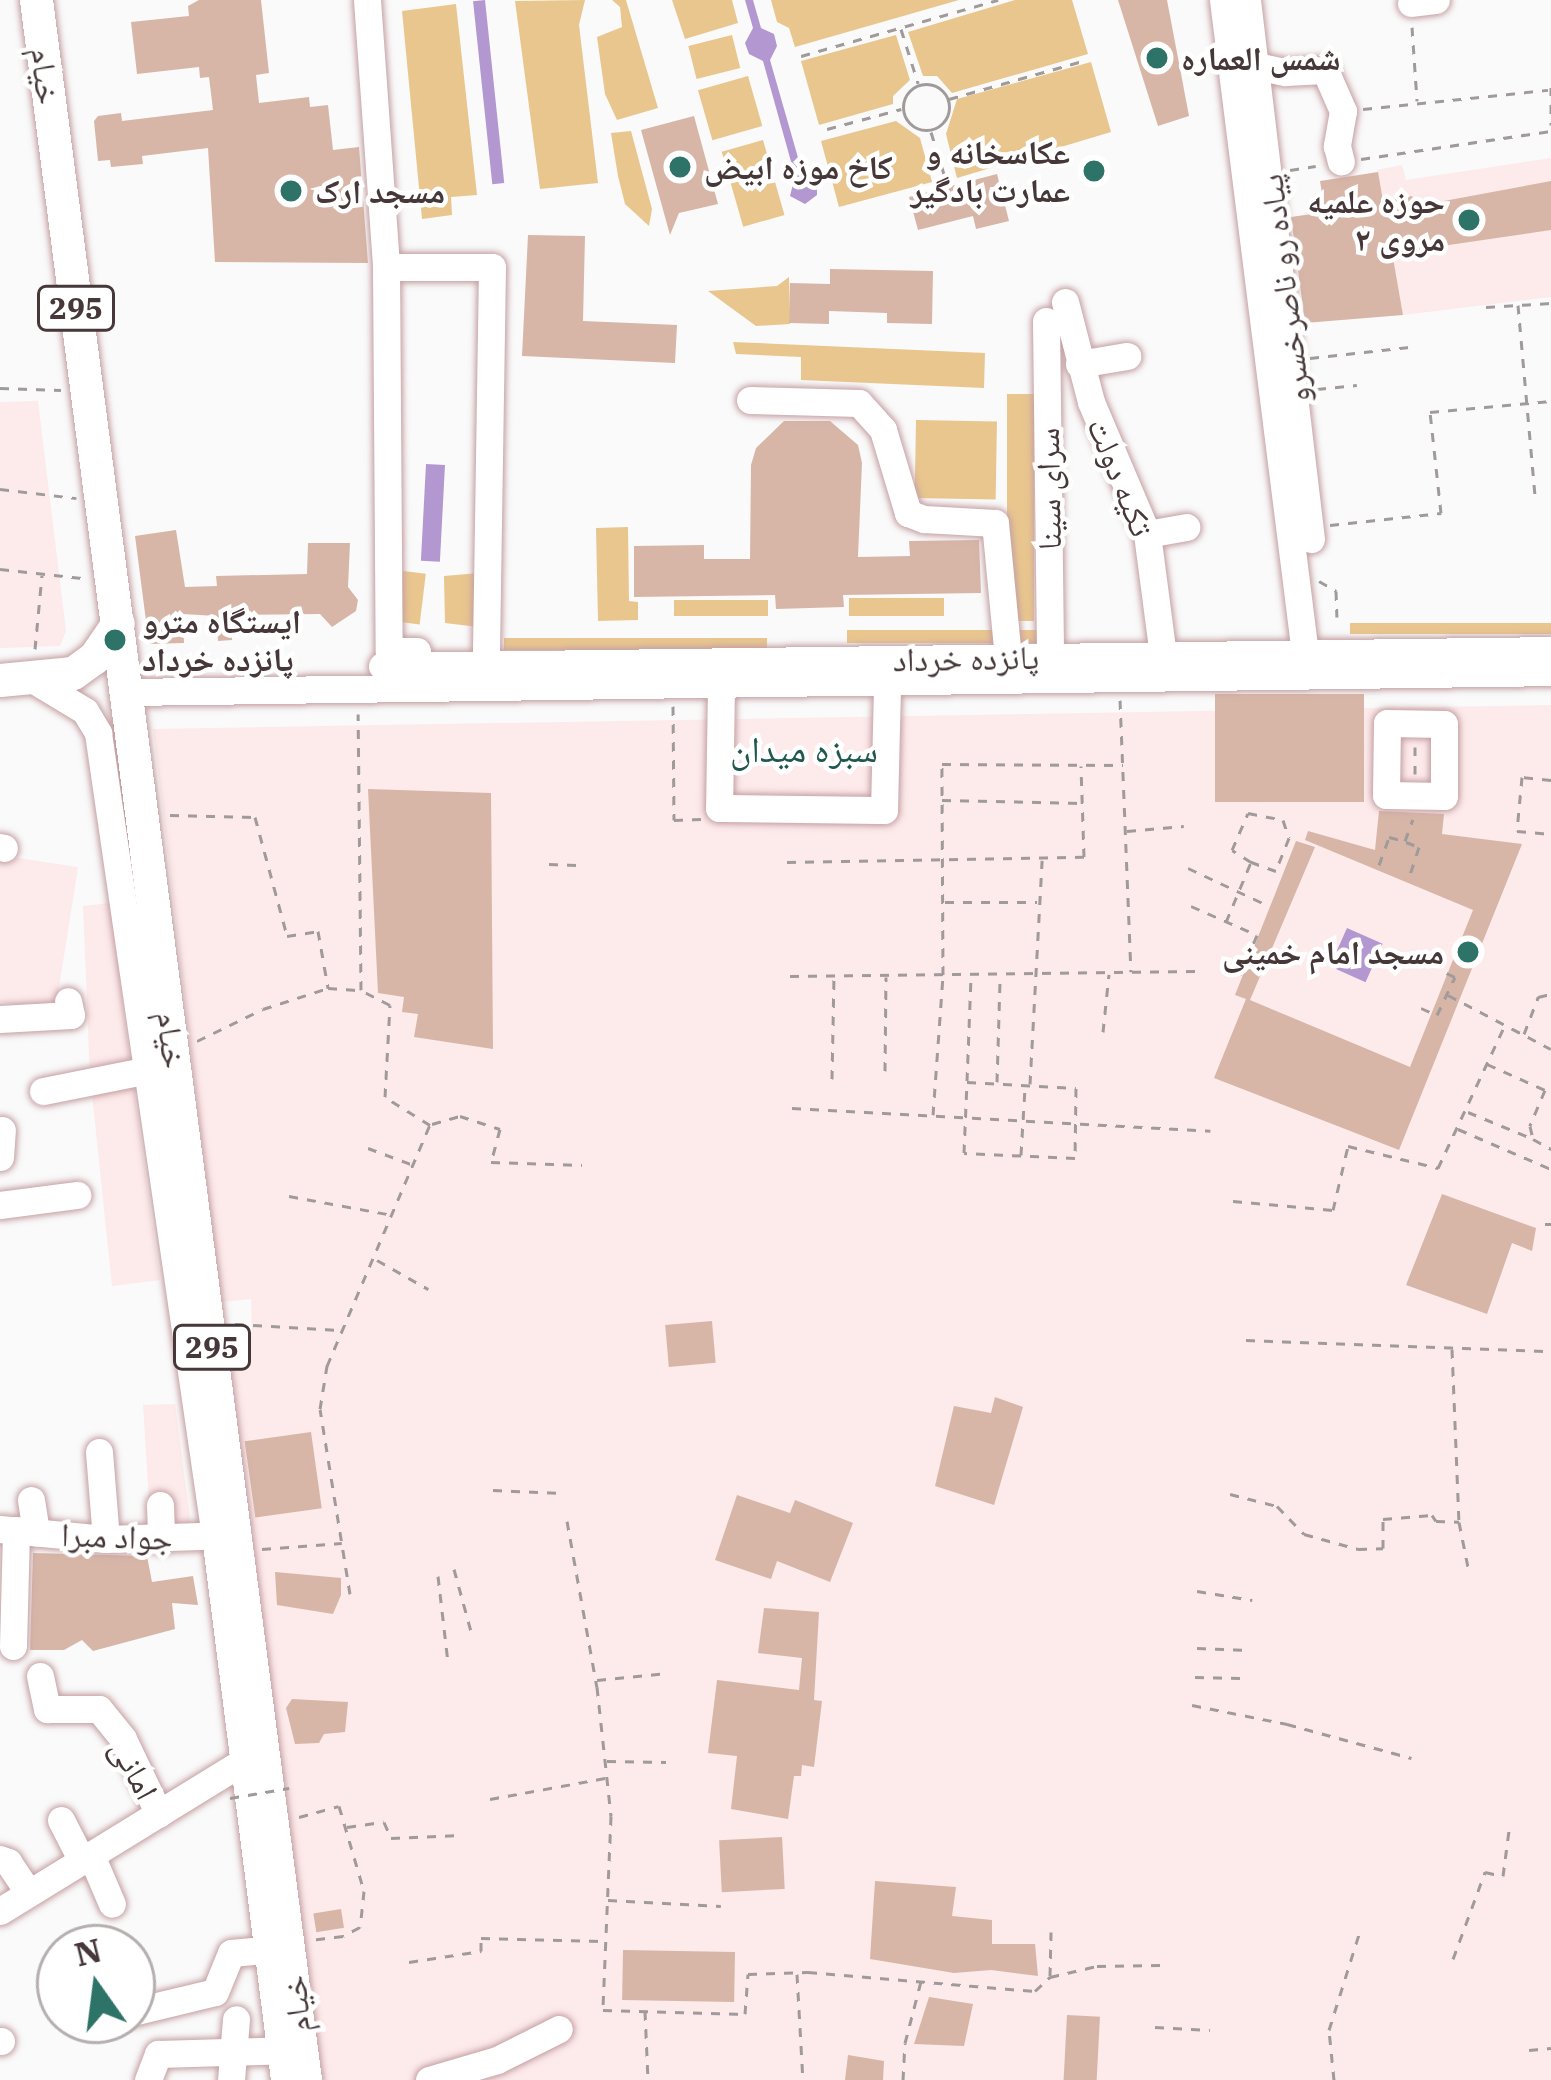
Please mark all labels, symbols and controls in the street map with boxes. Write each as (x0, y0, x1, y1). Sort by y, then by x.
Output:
place label: شمس العماره (1181, 38, 1341, 78)
street label: خیام (23, 45, 69, 107)
marker: شمس العماره (1144, 45, 1170, 71)
place label: عکاسخانه و عمارت بادگیر (911, 132, 1070, 210)
place label: کاخ موزه ابیض (704, 147, 893, 187)
marker: کاخ موزه ابیض (667, 154, 693, 180)
marker: عکاسخانه و عمارت بادگیر (1081, 158, 1107, 184)
place label: مسجد ارک (315, 171, 445, 211)
street label: پیاده رو ناصرخسرو (1250, 172, 1318, 406)
marker: مسجد ارک (278, 178, 304, 204)
place label: حوزه علمیه مروی ۲ (1307, 181, 1445, 259)
marker: حوزه علمیه مروی ۲ (1456, 207, 1482, 233)
road number: 295 (37, 284, 115, 332)
street label: تکیه دولت (1079, 412, 1163, 542)
street label: سرای سینا (1027, 427, 1069, 551)
place label: ایستگاه مترو پانزده خرداد (142, 601, 301, 679)
marker: ایستگاه مترو پانزده خرداد (99, 624, 131, 656)
street label: پانزده خرداد (892, 637, 1040, 679)
district label: سبزه میدان (730, 727, 878, 771)
place label: مسجد امام خمینی (1222, 932, 1444, 972)
marker: مسجد امام خمینی (1455, 939, 1481, 965)
street label: خیام (149, 1009, 195, 1071)
road number: 295 (173, 1323, 251, 1371)
street label: جواد مبرا (61, 1514, 173, 1558)
street label: امانی (103, 1732, 167, 1806)
north arrow (36, 1924, 156, 2044)
text: N (70, 1927, 106, 1976)
street label: خیام (273, 1973, 319, 2035)

